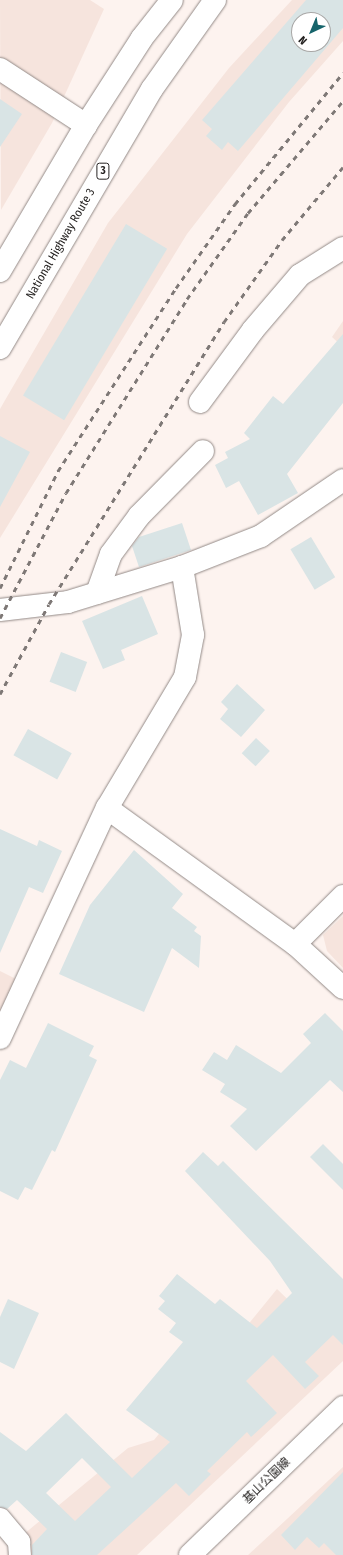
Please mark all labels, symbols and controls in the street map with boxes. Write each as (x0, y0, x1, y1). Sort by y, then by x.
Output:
north arrow (291, 12, 331, 52)
text: N (296, 33, 310, 47)
road number: 3 (96, 162, 110, 180)
street label: National Highway Route 3 (23, 186, 99, 302)
street label: 基山公園線 (240, 1455, 294, 1507)

